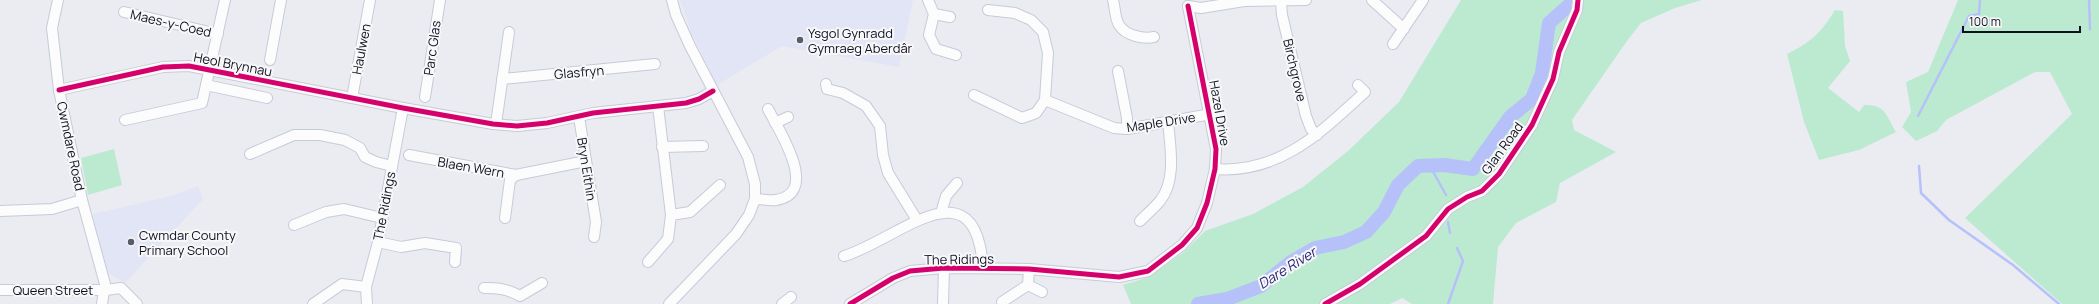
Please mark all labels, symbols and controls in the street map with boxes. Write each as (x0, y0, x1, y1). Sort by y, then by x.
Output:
street label: Maes-y-Coed (129, 5, 213, 41)
scale bar (1963, 8, 2080, 34)
text: 100 m (1969, 13, 2001, 30)
street label: Parc Glas (419, 19, 445, 77)
street label: Haulwen (347, 22, 375, 76)
place label: Ysgol Gynradd Gymraeg Aberdâr (808, 24, 913, 57)
marker: Ysgol Gynradd Gymraeg Aberdâr (795, 35, 805, 45)
street label: Birchgrove (1279, 37, 1311, 104)
street label: Heol Brynnau (192, 48, 274, 80)
street label: Glasfryn (553, 61, 605, 83)
street label: Hazel Drive (1205, 79, 1235, 148)
street label: Cwmdare Road (53, 100, 89, 192)
street label: Maple Drive (1125, 108, 1197, 136)
street label: Glan Road (1477, 118, 1527, 178)
street label: Bryn Eithin (573, 136, 601, 202)
street label: Blaen Wern (436, 152, 506, 182)
street label: The Ridings (368, 170, 400, 242)
place label: Cwmdar County Primary School (139, 226, 236, 259)
marker: Cwmdar County Primary School (126, 237, 136, 247)
water label: Dare River (1254, 241, 1321, 293)
street label: The Ridings (924, 249, 994, 269)
street label: Queen Street (13, 281, 93, 299)

